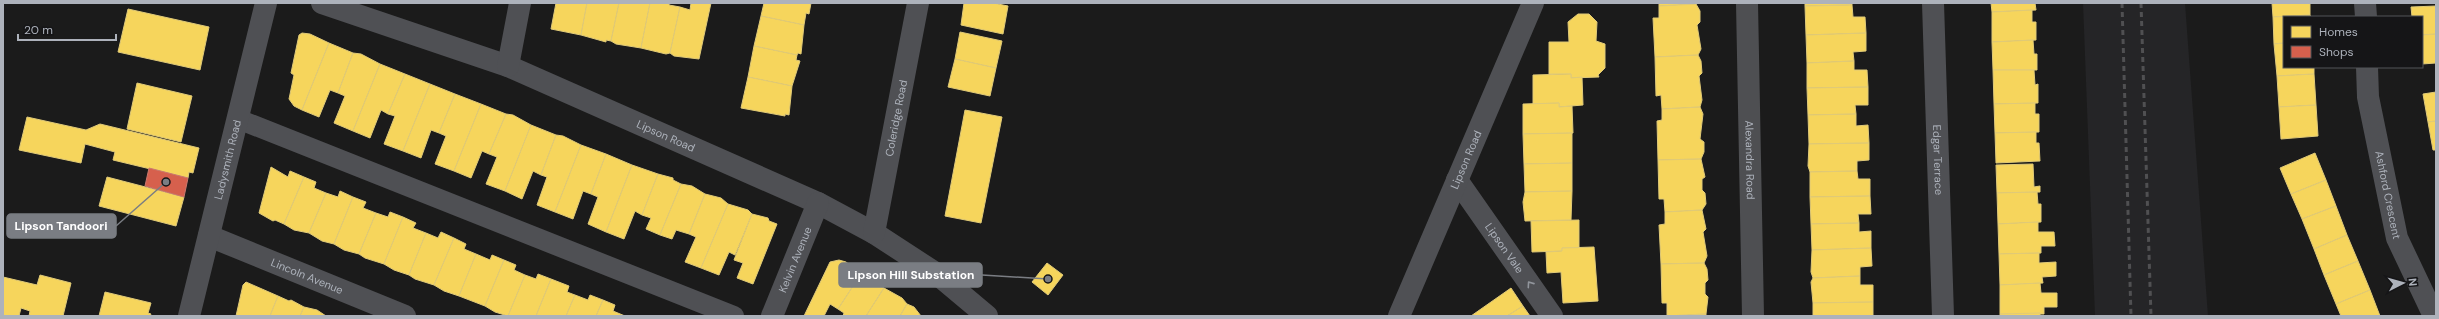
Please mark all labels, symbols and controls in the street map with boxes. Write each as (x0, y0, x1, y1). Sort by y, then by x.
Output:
scale bar (18, 16, 116, 42)
legend (2283, 16, 2423, 68)
text: 20 m (24, 22, 53, 38)
text: Homes (2319, 24, 2358, 40)
text: Shops (2319, 44, 2354, 60)
street label: Coleridge Road (882, 79, 910, 157)
street label: Lipson Road (635, 117, 697, 155)
street label: Ladysmith Road (211, 118, 244, 201)
street label: Alexandra Road (1742, 120, 1758, 200)
street label: Edgar Terrace (1930, 125, 1946, 195)
street label: Lipson Road (1447, 128, 1485, 191)
street label: Ashford Crescent (2372, 150, 2404, 240)
callout: Lipson Tandoori (7, 214, 116, 238)
text: Lipson Tandoori (14, 218, 108, 234)
street label: Lipson Vale (1482, 220, 1527, 276)
street label: Kelvin Avenue (775, 224, 815, 295)
street label: Lincoln Avenue (269, 255, 345, 297)
callout: Lipson Hill Substation (839, 263, 982, 287)
north arrow (2383, 263, 2423, 303)
text: Lipson Hill Substation (848, 267, 974, 283)
text: N (2406, 277, 2420, 287)
one-way arrow (1527, 281, 1535, 288)

